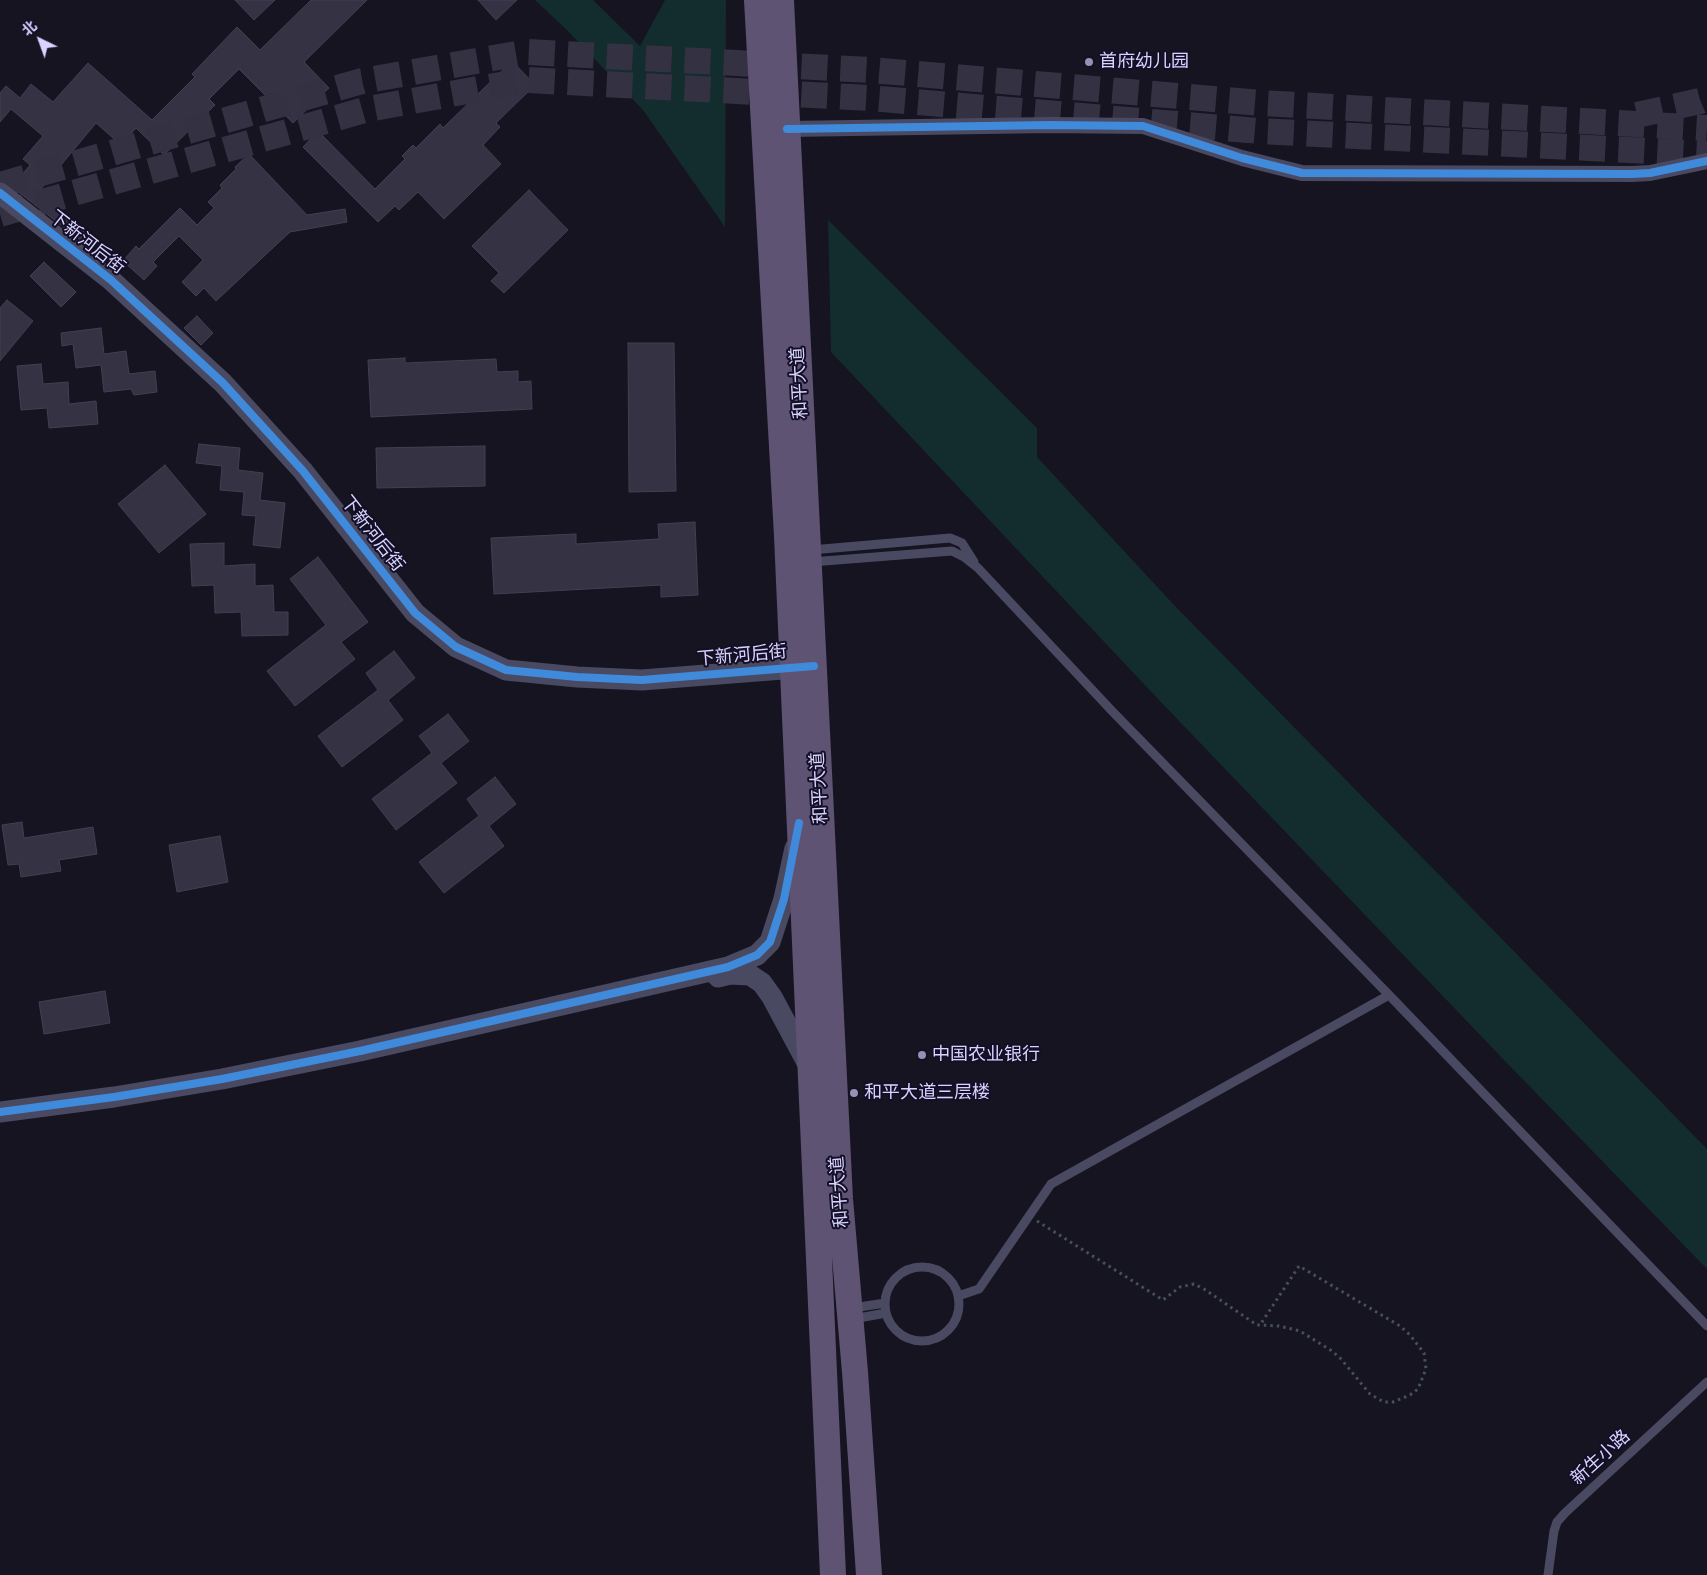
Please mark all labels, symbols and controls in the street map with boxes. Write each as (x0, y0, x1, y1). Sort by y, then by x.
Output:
north arrow (15, 15, 65, 65)
text: 北 (19, 17, 41, 39)
place label: 首府幼儿园 (1099, 51, 1189, 73)
marker: 首府幼儿园 (1083, 56, 1095, 68)
street label: 下新河后街 (45, 207, 129, 279)
street label: 和平大道 (787, 346, 813, 420)
street label: 下新河后街 (336, 492, 408, 576)
street label: 下新河后街 (696, 641, 788, 671)
street label: 和平大道 (807, 751, 833, 825)
place label: 中国农业银行 (932, 1044, 1040, 1066)
marker: 中国农业银行 (916, 1049, 928, 1061)
place label: 和平大道三层楼 (864, 1082, 990, 1104)
marker: 和平大道三层楼 (848, 1087, 860, 1099)
street label: 和平大道 (827, 1155, 853, 1229)
street label: 新生小路 (1567, 1426, 1635, 1490)

